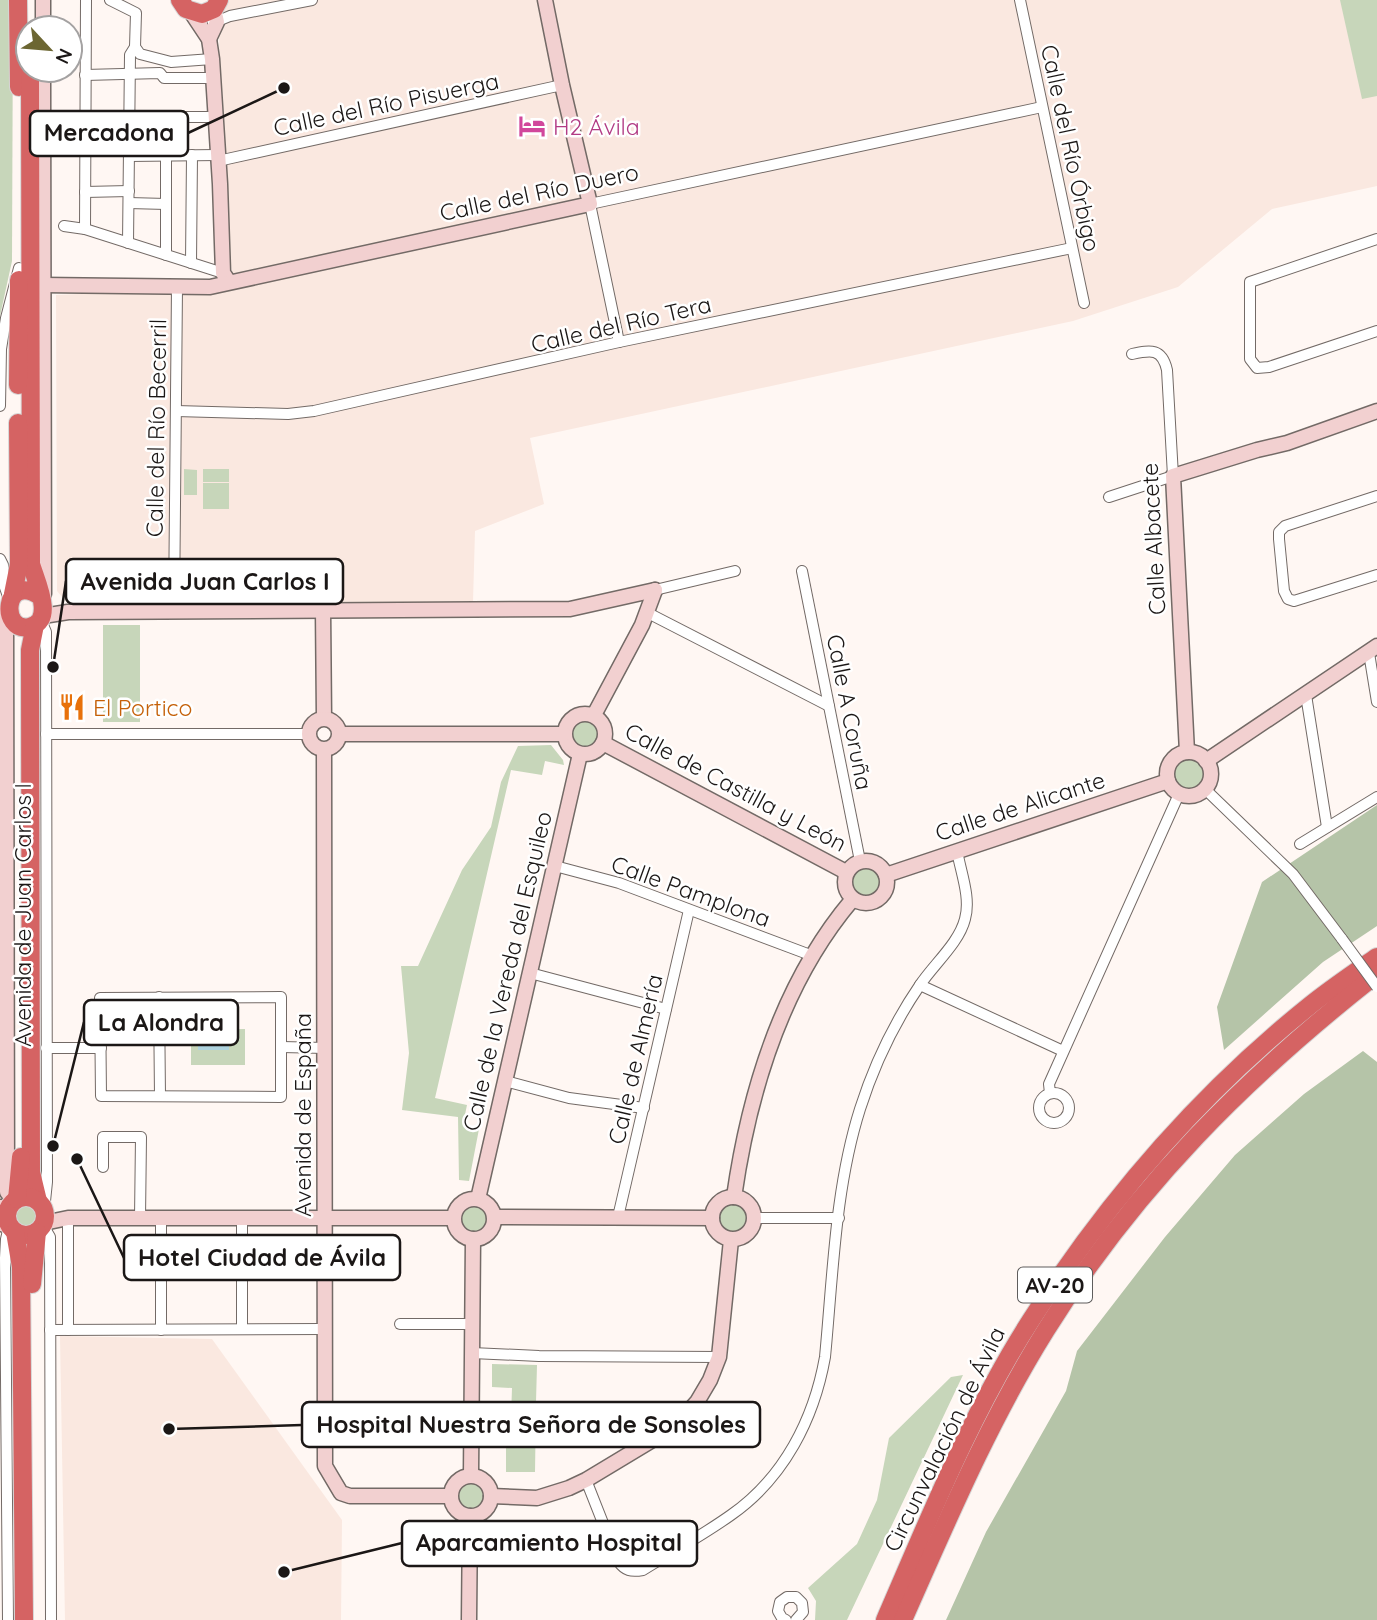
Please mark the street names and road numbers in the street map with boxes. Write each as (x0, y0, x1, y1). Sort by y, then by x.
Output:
street label: Calle del Río Órbigo (1035, 42, 1107, 254)
street label: Calle del Río Pisuerga (271, 66, 501, 142)
street label: Calle del Río Duero (437, 157, 641, 227)
street label: Calle del Río Tera (528, 289, 714, 359)
street label: Calle del Río Becerril (140, 319, 172, 537)
street label: Calle Albacete (1135, 462, 1171, 616)
street label: Calle A Coruña (821, 632, 879, 792)
street label: Calle de Castilla y León (620, 716, 852, 858)
street label: Calle de Alicante (931, 765, 1109, 847)
street label: Avenida de Juan Carlos I (8, 783, 37, 1047)
street label: Calle de la Vereda del Esquileo (456, 809, 558, 1133)
street label: Calle Pamplona (607, 849, 775, 933)
street label: Calle de Almería (601, 971, 669, 1147)
street label: Avenida de España (288, 1013, 317, 1217)
road number: AV-20 (1018, 1268, 1092, 1302)
street label: Circunvalación de Ávila (877, 1322, 1011, 1556)

